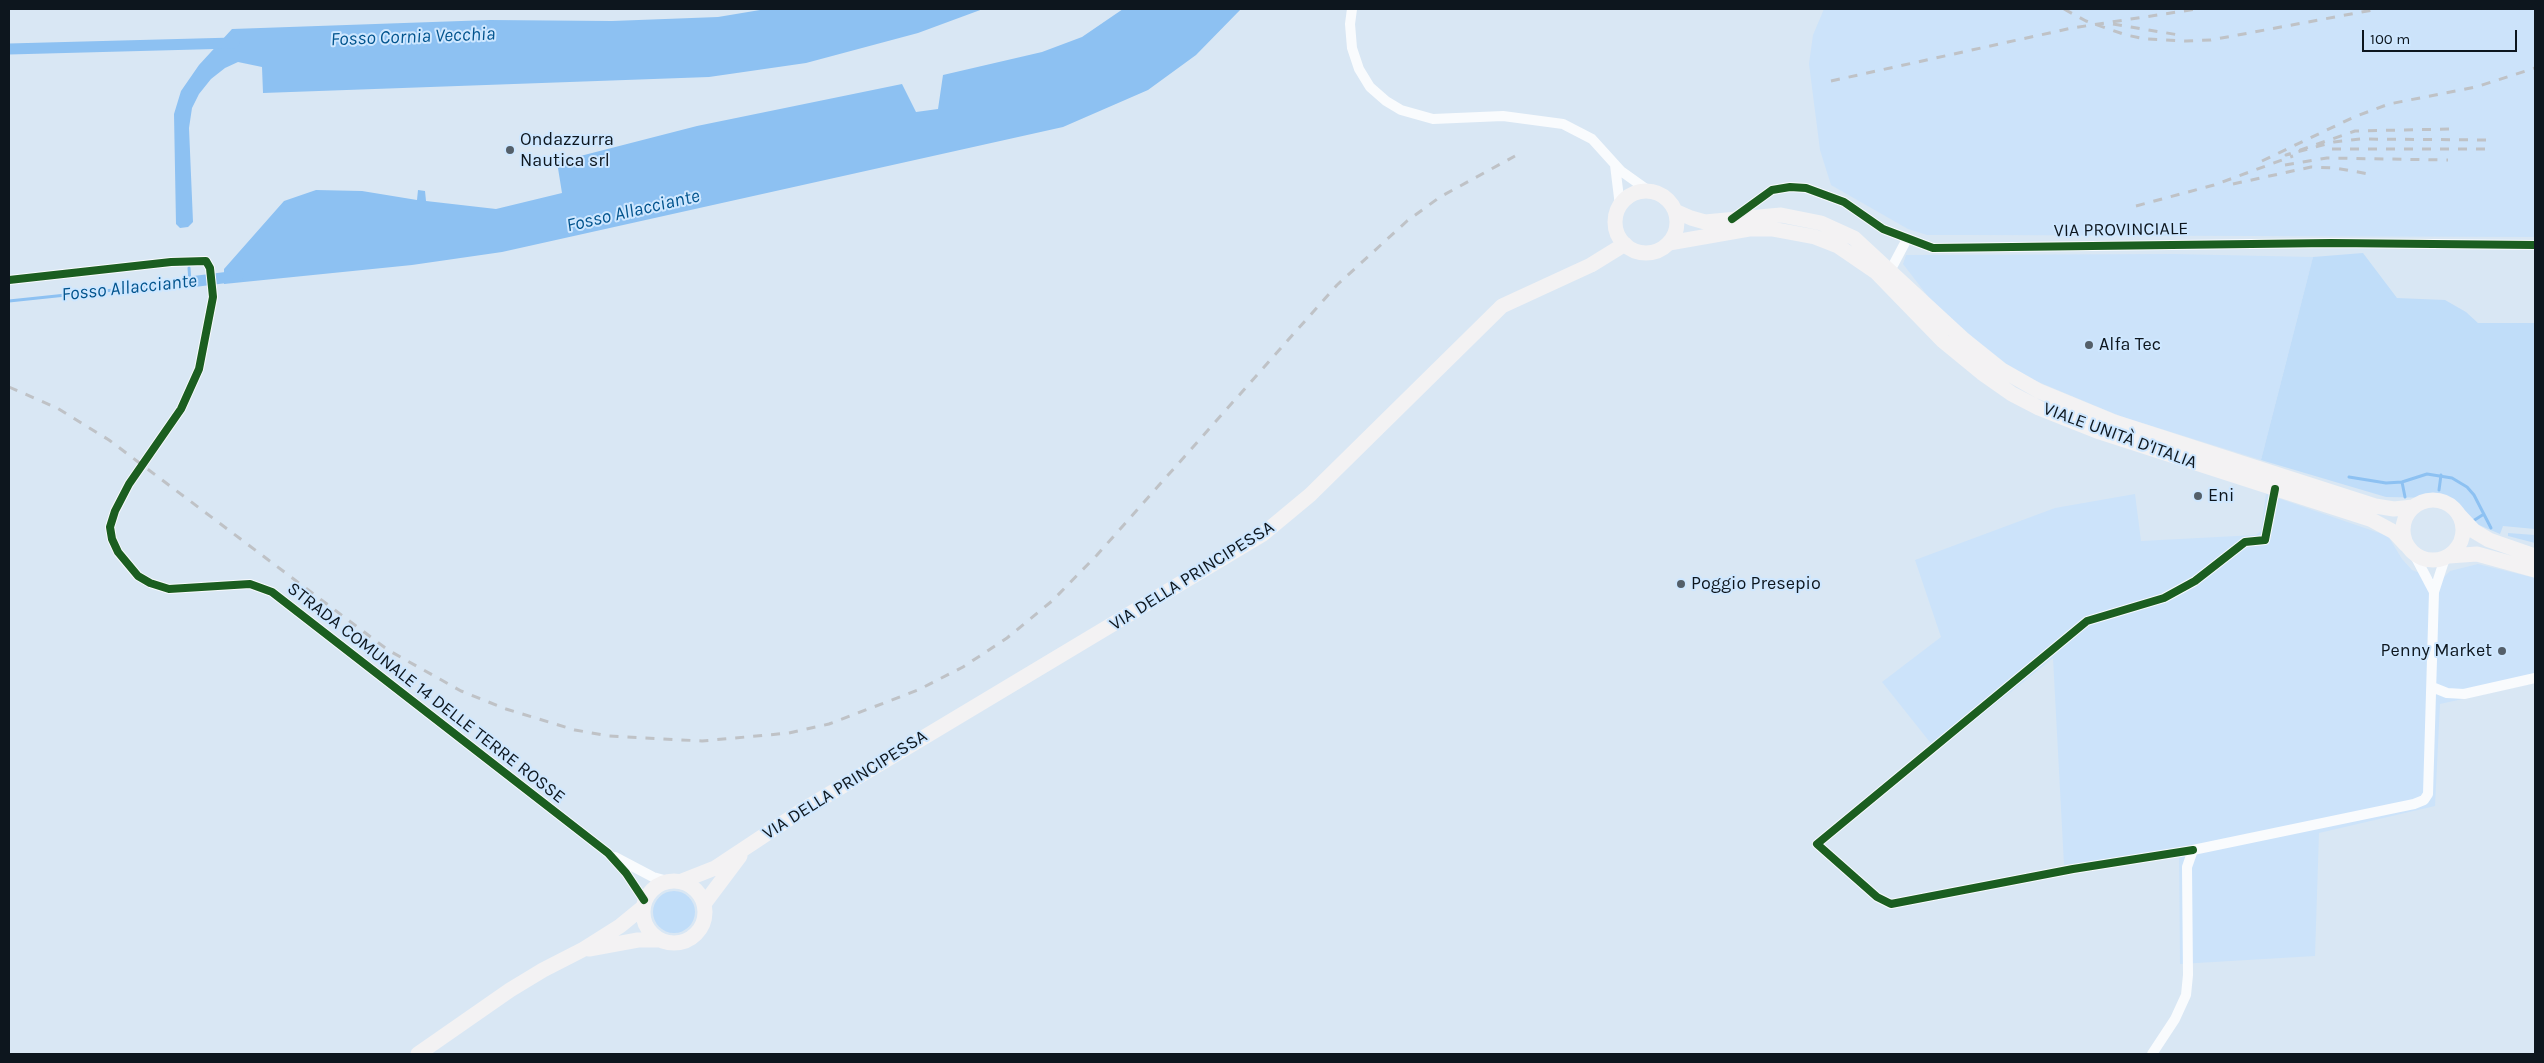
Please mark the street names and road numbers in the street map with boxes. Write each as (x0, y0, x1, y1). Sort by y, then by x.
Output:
street label: VIA PROVINCIALE (2053, 218, 2189, 242)
street label: VIALE UNITÀ D'ITALIA (2040, 398, 2200, 474)
street label: VIA DELLA PRINCIPESSA (1106, 517, 1278, 635)
street label: STRADA COMUNALE 14 DELLE TERRE ROSSE (283, 578, 569, 808)
street label: VIA DELLA PRINCIPESSA (759, 726, 931, 844)

